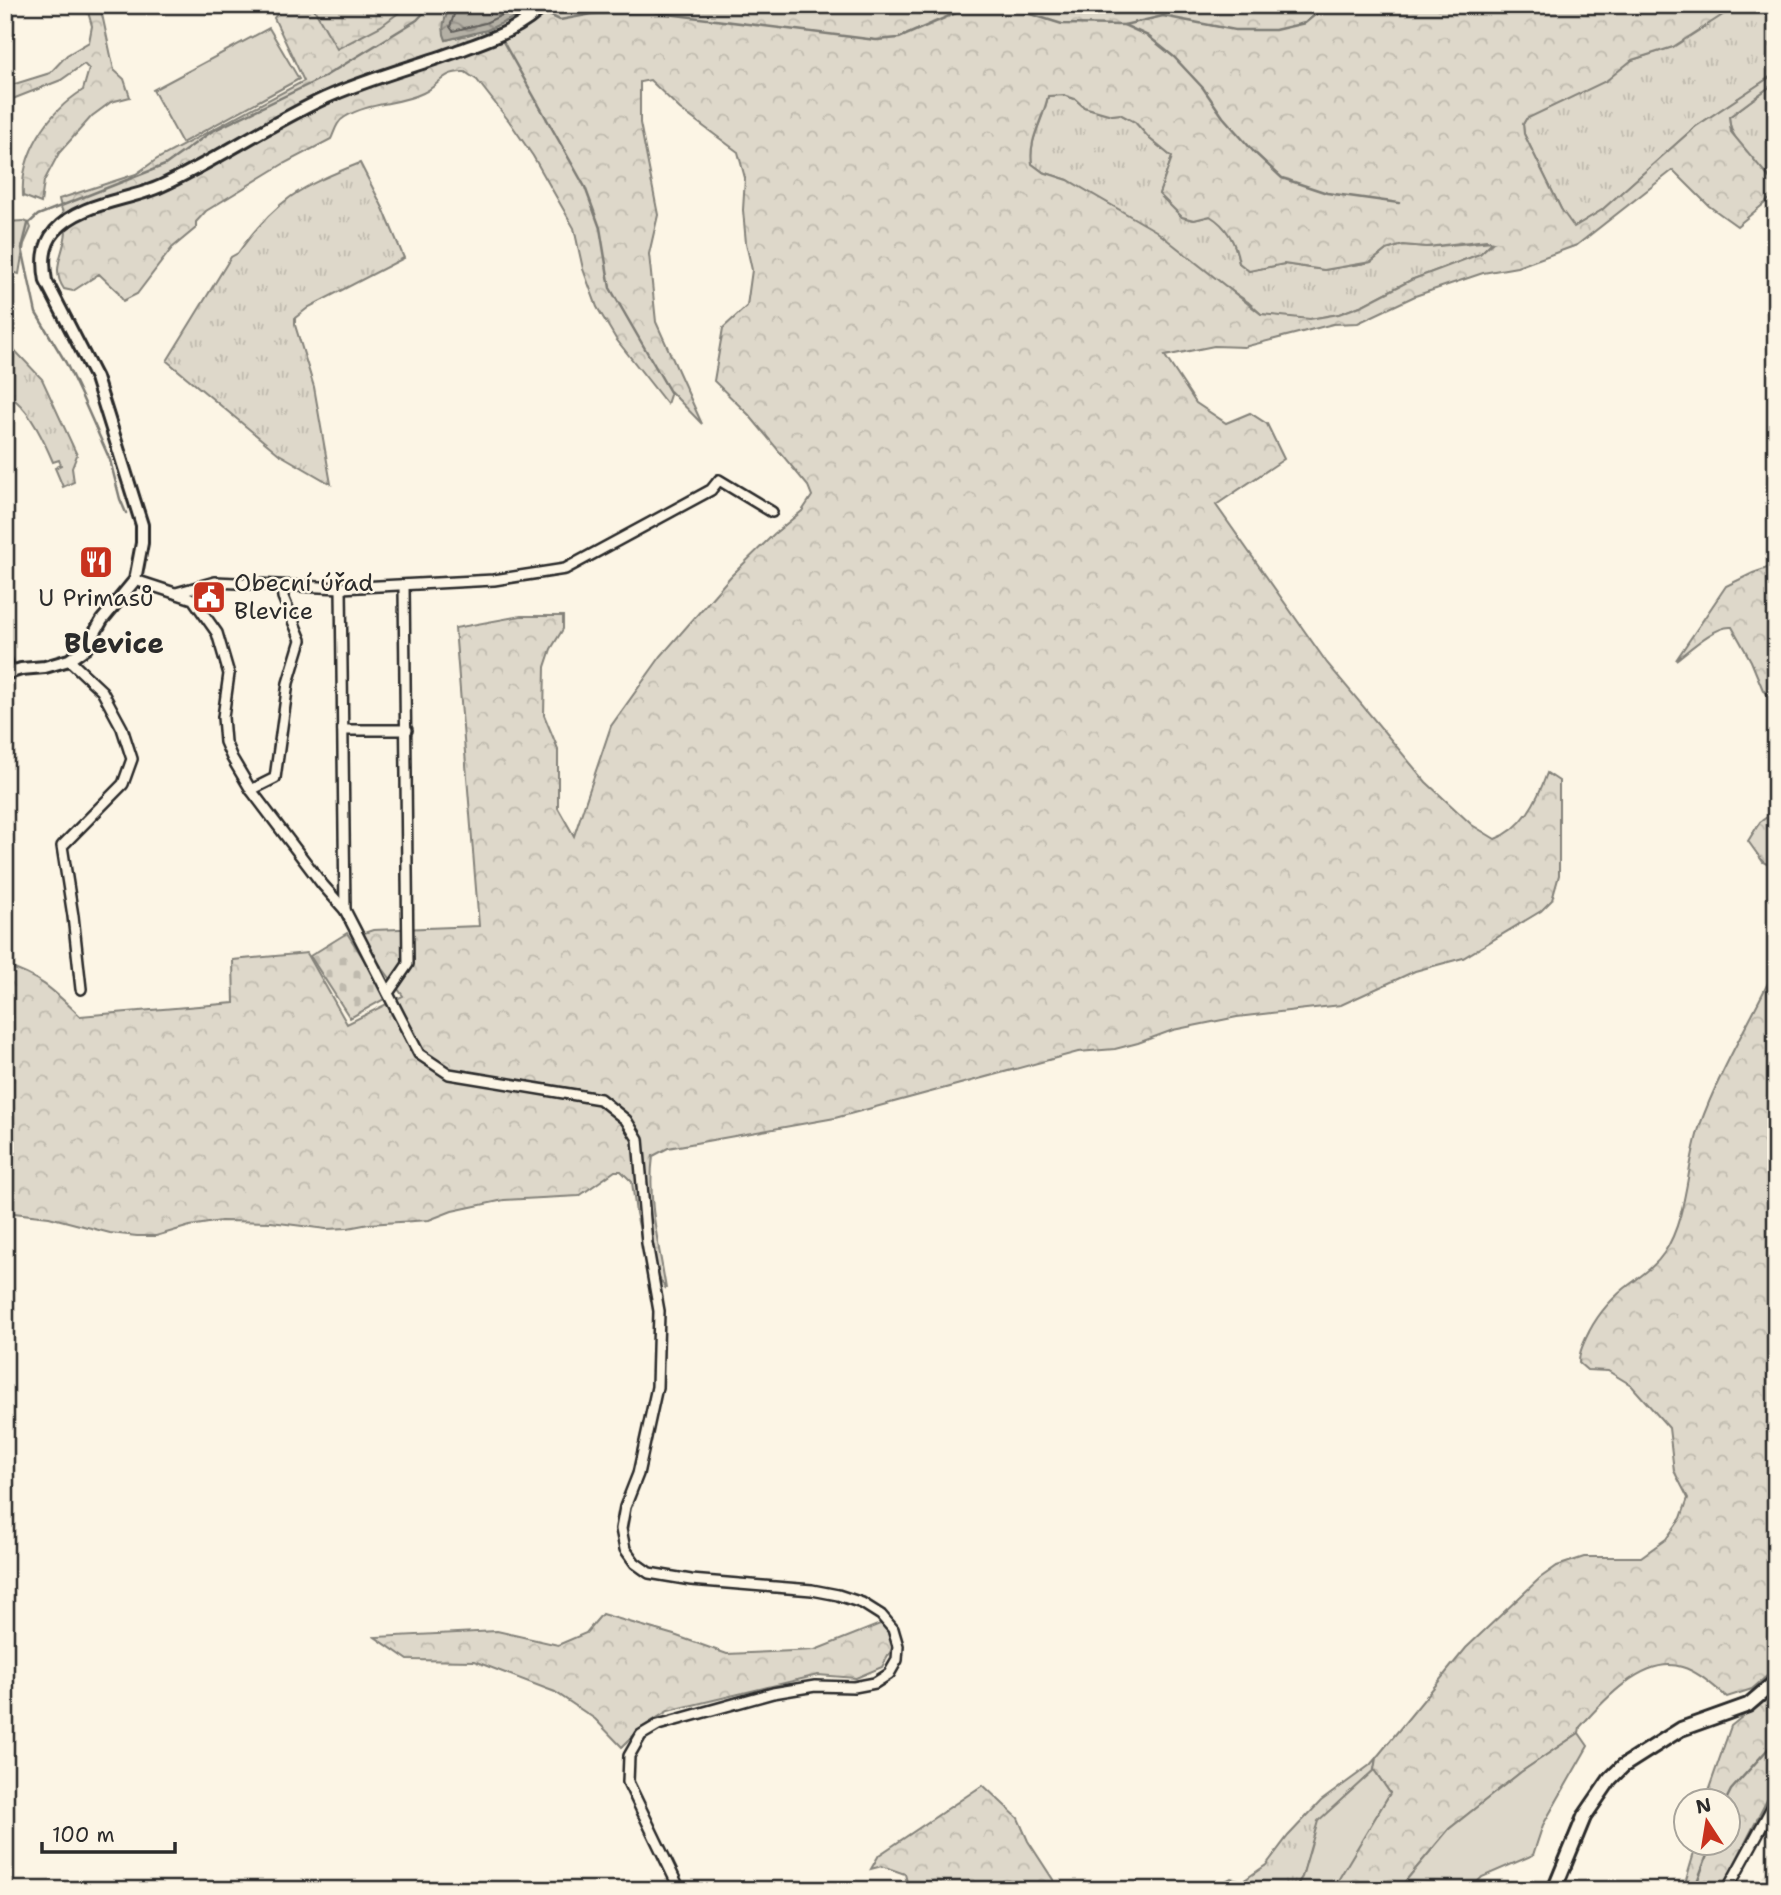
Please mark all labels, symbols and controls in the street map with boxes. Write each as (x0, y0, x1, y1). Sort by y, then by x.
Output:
restaurant icon: U Primasů (77, 543, 115, 581)
place label: Obecní úřad Blevice (234, 567, 373, 627)
public building icon: Obecní úřad Blevice (190, 578, 228, 616)
place label: U Primasů (38, 582, 154, 614)
district label: Blevice (64, 624, 164, 662)
north arrow (1672, 1786, 1742, 1856)
text: N (1694, 1792, 1714, 1820)
scale bar (42, 1811, 175, 1855)
text: 100 m (52, 1821, 115, 1849)

